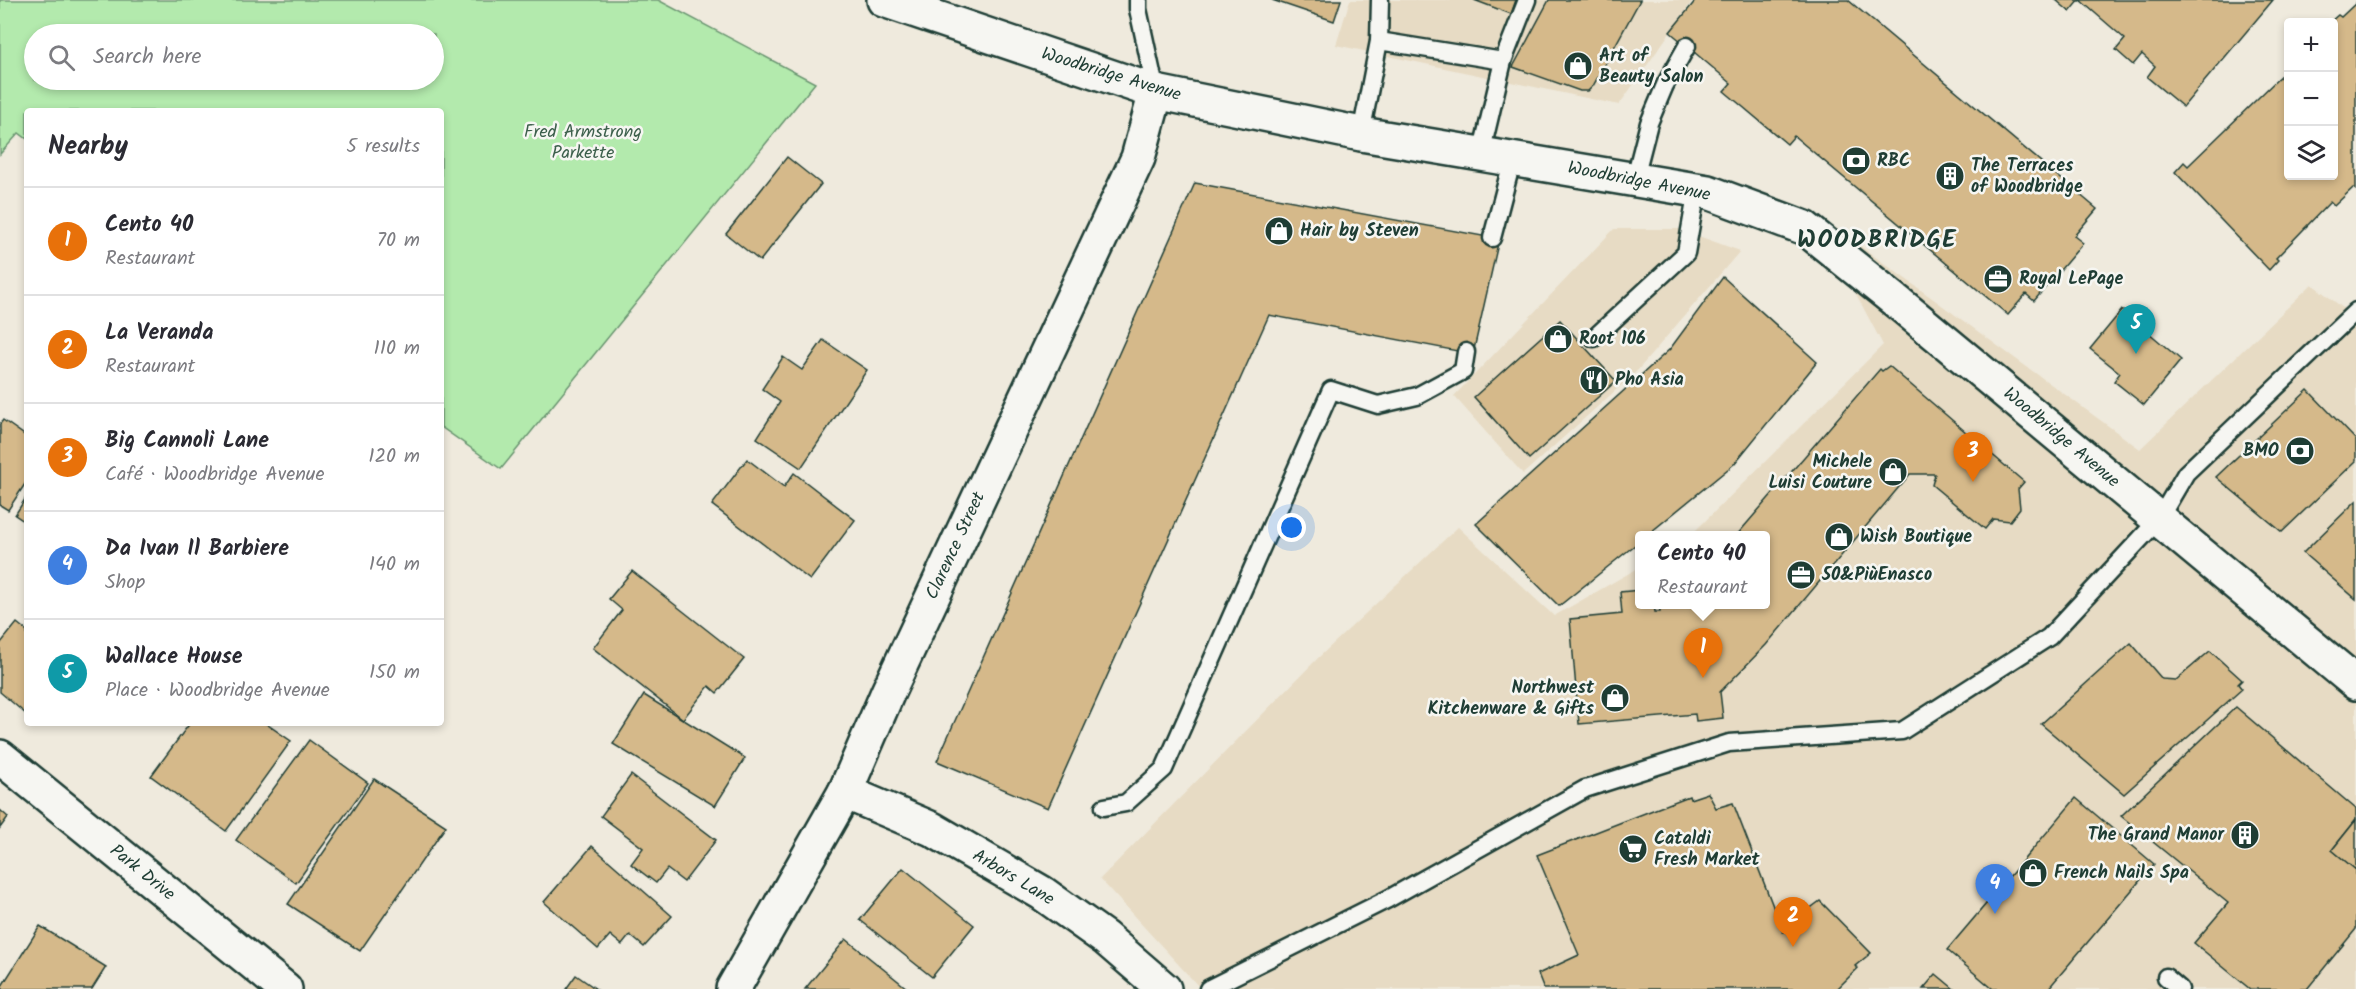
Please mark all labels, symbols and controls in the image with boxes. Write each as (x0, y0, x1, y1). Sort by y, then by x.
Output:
map controls (2284, 18, 2338, 180)
button: + (2284, 18, 2338, 72)
search box (24, 24, 444, 90)
text: Search here (93, 40, 201, 75)
street label: Woodbridge Avenue (1037, 40, 1185, 110)
icon: search (45, 41, 78, 74)
place label: Art of Beauty Salon (1599, 42, 1703, 92)
shop icon: Art of Beauty Salon (1562, 50, 1594, 82)
button: − (2284, 72, 2338, 126)
park label: Fred Armstrong Parkette (524, 118, 642, 168)
text: Nearby (48, 126, 128, 168)
button: layers (2284, 126, 2338, 180)
text: 5 results (346, 131, 420, 163)
bank icon: RBC (1840, 145, 1872, 177)
place label: RBC (1877, 147, 1910, 176)
place label: The Terraces of Woodbridge (1971, 152, 2083, 202)
street label: Woodbridge Avenue (1565, 154, 1713, 210)
building icon: The Terraces of Woodbridge (1934, 160, 1966, 192)
text: Cento 40 (105, 208, 193, 243)
shop icon: Hair by Steven (1263, 215, 1295, 247)
place label: Hair by Steven (1300, 217, 1419, 246)
district label: WOODBRIDGE (1797, 221, 1957, 260)
text: 1 (64, 225, 71, 257)
text: 70 m (377, 225, 420, 257)
text: Restaurant (105, 243, 195, 275)
office icon: Royal LePage (1982, 263, 2014, 295)
place label: Royal LePage (2019, 265, 2124, 294)
pin: 5 (2116, 304, 2156, 354)
text: La Veranda (105, 316, 214, 351)
shop icon: Root 106 (1542, 323, 1574, 355)
place label: Root 106 (1579, 325, 1646, 354)
text: 2 (62, 333, 73, 365)
text: 110 m (374, 333, 420, 365)
text: Restaurant (105, 351, 195, 383)
restaurant icon: Pho Asia (1578, 364, 1610, 396)
place label: Pho Asia (1615, 366, 1684, 395)
street label: Woodbridge Avenue (1996, 380, 2126, 496)
text: Big Cannoli Lane (105, 424, 269, 459)
pin: 3 (1954, 432, 1992, 482)
bank icon: BMO (2284, 435, 2316, 467)
place label: BMO (2243, 437, 2279, 466)
text: 3 (62, 441, 73, 473)
text: 120 m (368, 441, 420, 473)
place label: Michele Luisi Couture (1769, 448, 1872, 498)
shop icon: Michele Luisi Couture (1877, 456, 1909, 488)
text: Café · Woodbridge Avenue (105, 459, 324, 491)
street label: Clarence Street (918, 486, 994, 605)
your location (1277, 513, 1306, 542)
shop icon: Wish Boutique (1823, 521, 1855, 553)
place label: Wish Boutique (1860, 523, 1972, 552)
popup (1635, 531, 1770, 609)
text: Da Ivan Il Barbiere (105, 532, 289, 567)
text: Cento 40 (1657, 537, 1746, 572)
text: 4 (62, 549, 73, 581)
text: 140 m (369, 549, 420, 581)
office icon: 50&PiùEnasco (1785, 559, 1817, 591)
place label: 50&PiùEnasco (1821, 561, 1932, 590)
text: Shop (105, 567, 145, 599)
text: Restaurant (1657, 572, 1748, 604)
pin: 1 (1684, 628, 1722, 678)
text: Wallace House (105, 640, 242, 675)
text: 5 (62, 657, 73, 689)
text: 150 m (369, 657, 420, 689)
place label: Northwest Kitchenware & Gifts (1428, 674, 1595, 724)
text: Place · Woodbridge Avenue (105, 675, 330, 707)
shop icon: Northwest Kitchenware & Gifts (1599, 682, 1631, 714)
building icon: The Grand Manor (2229, 819, 2261, 851)
place label: The Grand Manor (2088, 821, 2225, 850)
place label: Cataldi Fresh Market (1654, 825, 1760, 875)
supermarket icon: Cataldi Fresh Market (1617, 833, 1649, 865)
street label: Park Drive (103, 837, 181, 909)
street label: Arbors Lane (966, 842, 1060, 914)
shop icon: French Nails Spa (2017, 857, 2049, 889)
place label: French Nails Spa (2054, 859, 2189, 888)
pin: 4 (1976, 864, 2014, 914)
pin: 2 (1774, 898, 1812, 947)

